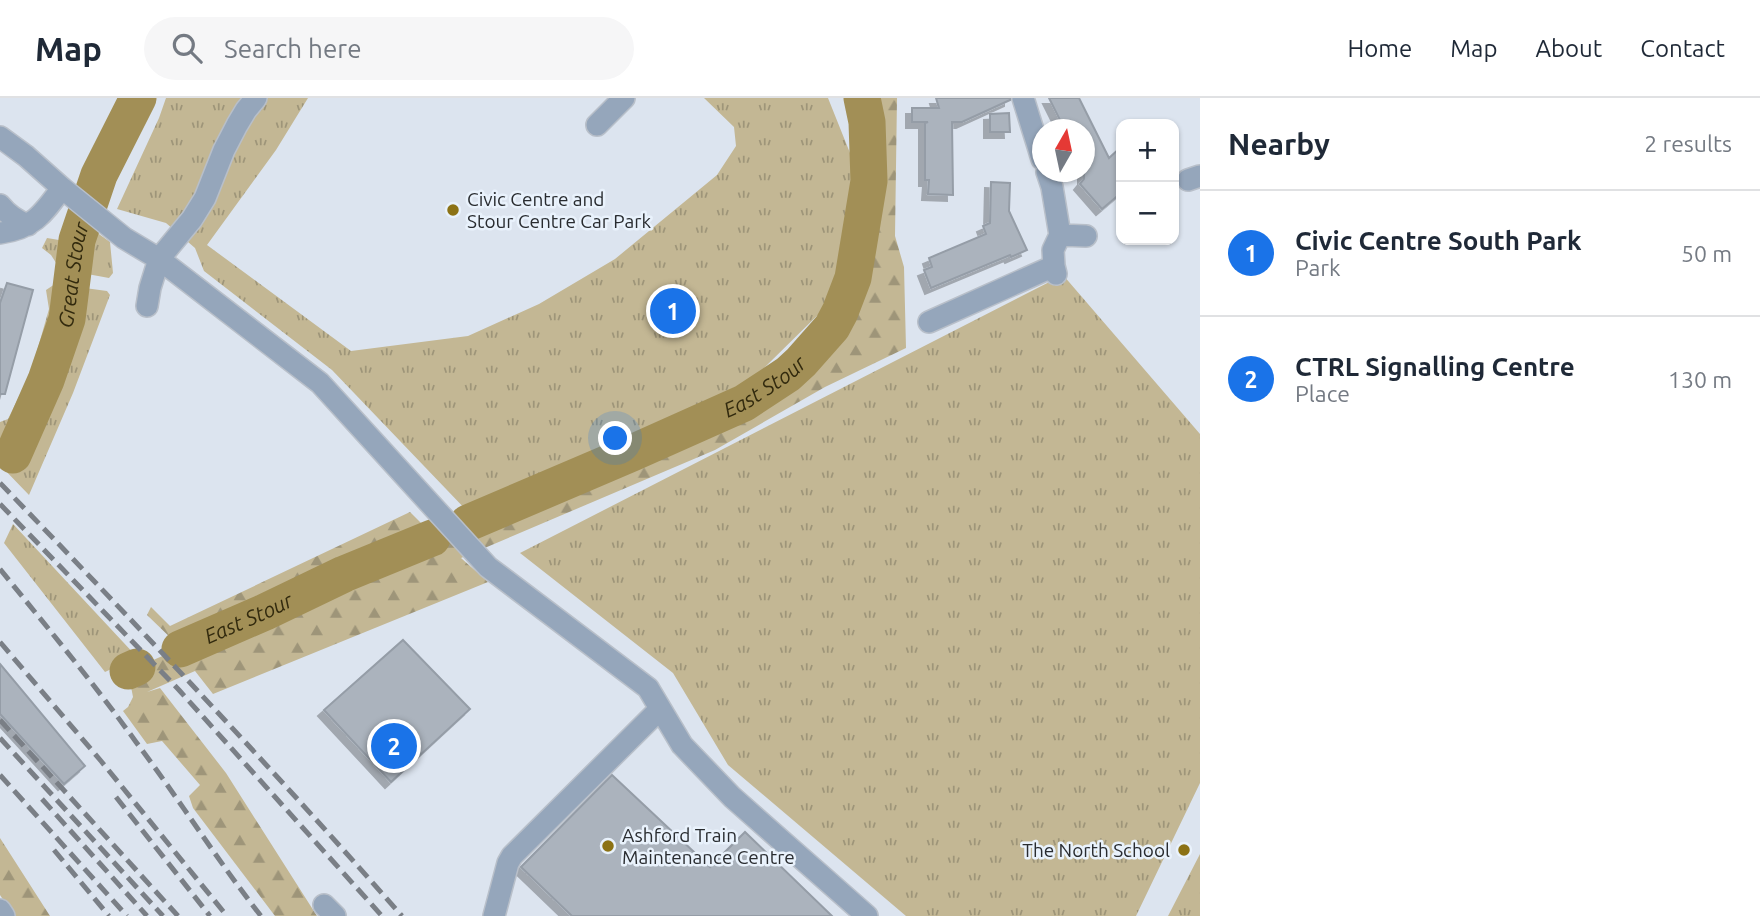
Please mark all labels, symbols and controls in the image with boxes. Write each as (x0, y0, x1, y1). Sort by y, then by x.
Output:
search box (144, 17, 634, 80)
icon: search (168, 29, 206, 67)
text: Map (35, 30, 102, 67)
text: Search here (224, 34, 362, 63)
text: Home (1347, 35, 1412, 62)
text: Map (1450, 35, 1497, 62)
text: About (1535, 35, 1602, 62)
text: Contact (1640, 35, 1725, 62)
north arrow (1032, 119, 1095, 182)
map controls (1116, 119, 1179, 245)
button: + (1116, 119, 1179, 182)
text: Nearby (1228, 127, 1330, 161)
text: 2 results (1644, 131, 1732, 156)
button: − (1116, 182, 1179, 245)
place label: Civic Centre and Stour Centre Car Park (467, 188, 651, 232)
marker: Civic Centre and Stour Centre Car Park (445, 202, 461, 218)
water label: Great Stour (52, 218, 94, 331)
text: Civic Centre South Park (1295, 226, 1582, 255)
text: 1 (1245, 241, 1257, 266)
text: 50 m (1681, 241, 1732, 266)
text: Park (1295, 255, 1341, 280)
pin: 1 (650, 285, 696, 337)
water label: East Stour (720, 350, 811, 422)
text: CTRL Signalling Centre (1295, 352, 1575, 381)
text: 2 (1245, 367, 1257, 392)
text: 130 m (1668, 367, 1732, 392)
text: Place (1295, 381, 1350, 406)
your location (598, 421, 632, 455)
water label: East Stour (200, 587, 297, 648)
pin: 2 (371, 720, 417, 772)
place label: Ashford Train Maintenance Centre (622, 824, 795, 868)
marker: Ashford Train Maintenance Centre (600, 838, 616, 854)
place label: The North School (1022, 839, 1170, 861)
marker: The North School (1176, 842, 1192, 858)

